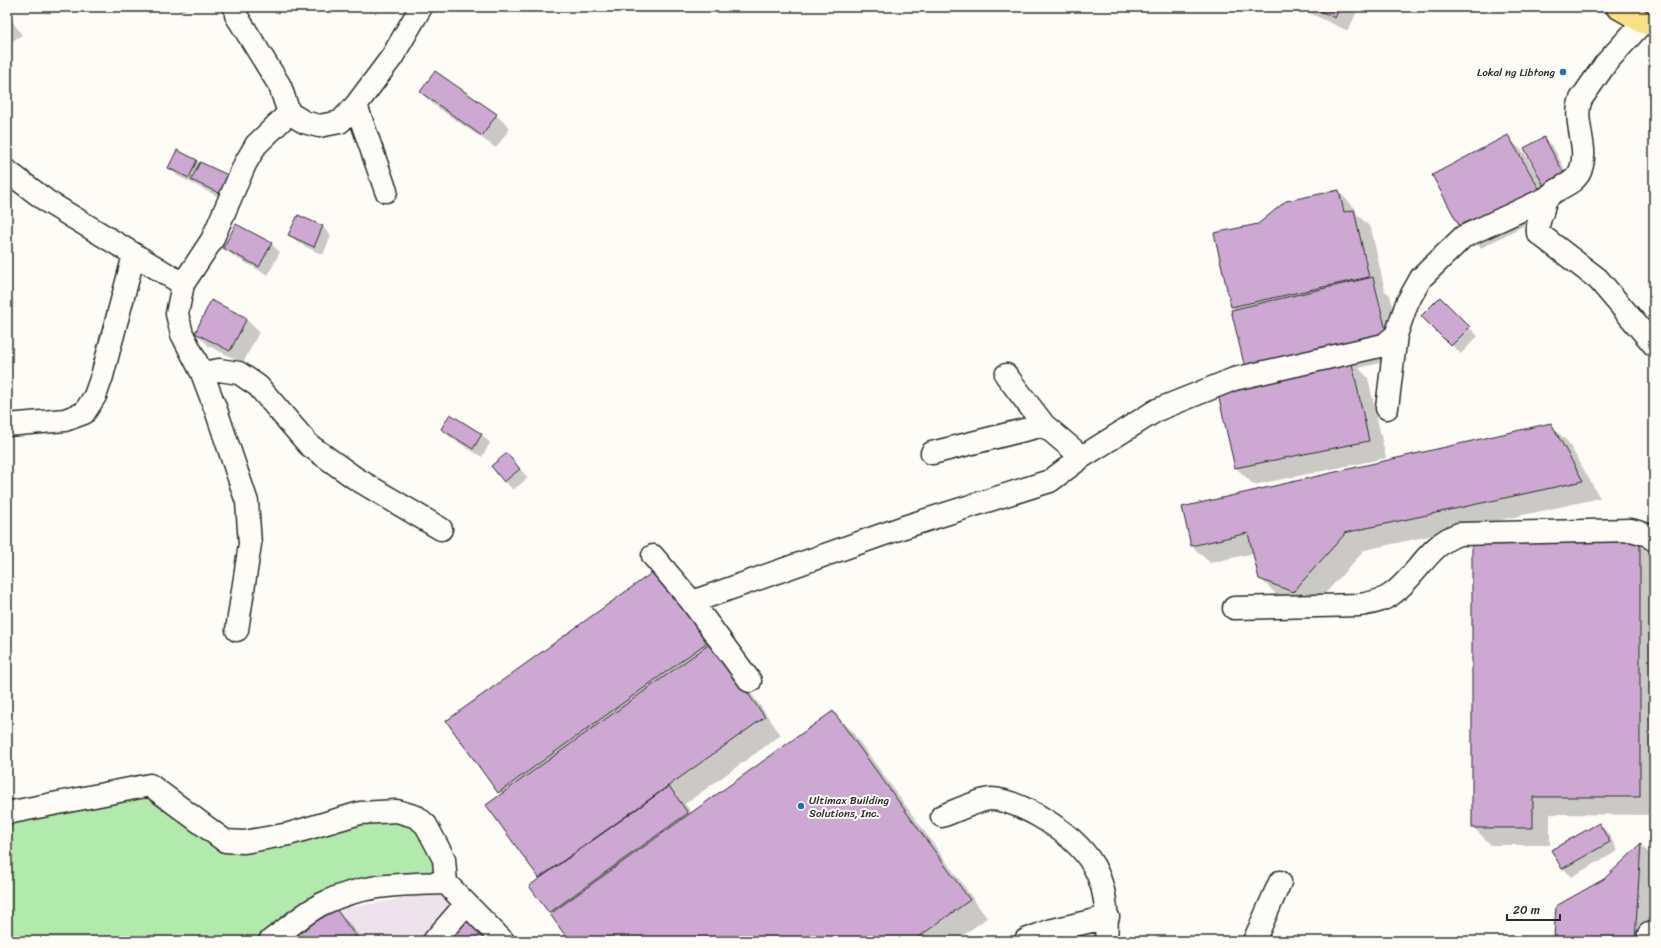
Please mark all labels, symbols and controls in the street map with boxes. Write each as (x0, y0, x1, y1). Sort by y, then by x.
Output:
place label: Lokal ng Libtong (1477, 63, 1555, 82)
marker: Lokal ng Libtong (1558, 67, 1568, 77)
place label: Ultimax Building Solutions, Inc. (809, 791, 889, 823)
marker: Ultimax Building Solutions, Inc. (796, 801, 806, 811)
scale bar (1507, 896, 1560, 922)
text: 20 m (1513, 899, 1540, 921)

